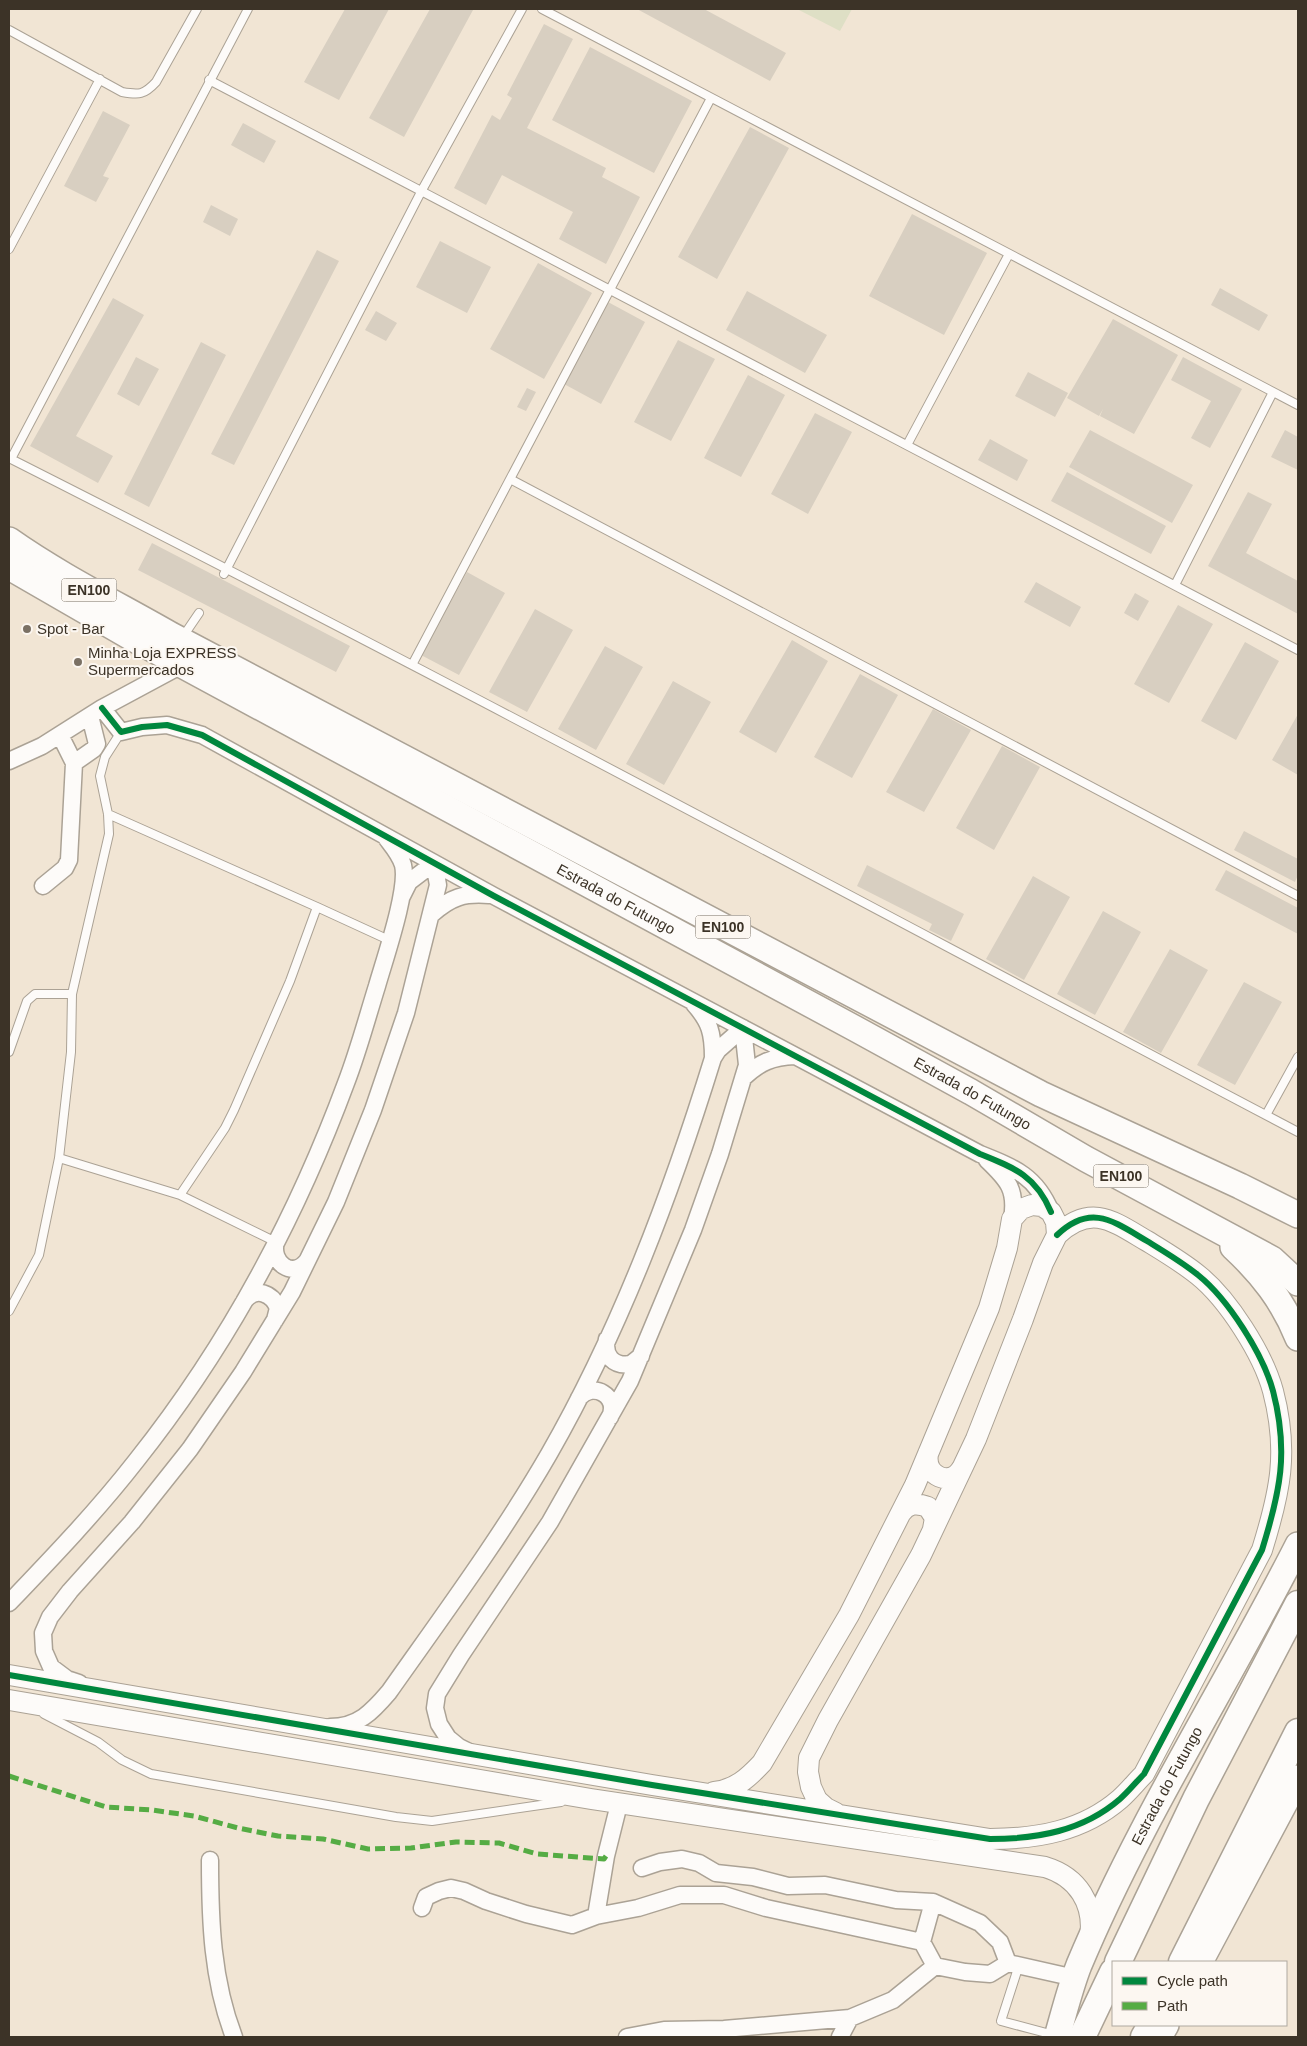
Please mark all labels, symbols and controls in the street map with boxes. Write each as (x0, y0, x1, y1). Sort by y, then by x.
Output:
road number: EN100 (62, 578, 116, 602)
place label: Spot - Bar (37, 620, 105, 637)
marker: Spot - Bar (21, 623, 33, 635)
place label: Minha Loja EXPRESS Supermercados (88, 644, 236, 678)
marker: Minha Loja EXPRESS Supermercados (72, 656, 84, 668)
street label: Estrada do Futungo (554, 860, 678, 938)
road number: EN100 (696, 916, 750, 939)
street label: Estrada do Futungo (911, 1053, 1034, 1133)
road number: EN100 (1094, 1164, 1148, 1188)
street label: Estrada do Futungo (1128, 1724, 1206, 1848)
legend (1112, 1961, 1287, 2026)
text: Cycle path (1157, 1972, 1228, 1989)
text: Path (1157, 1997, 1188, 2014)

